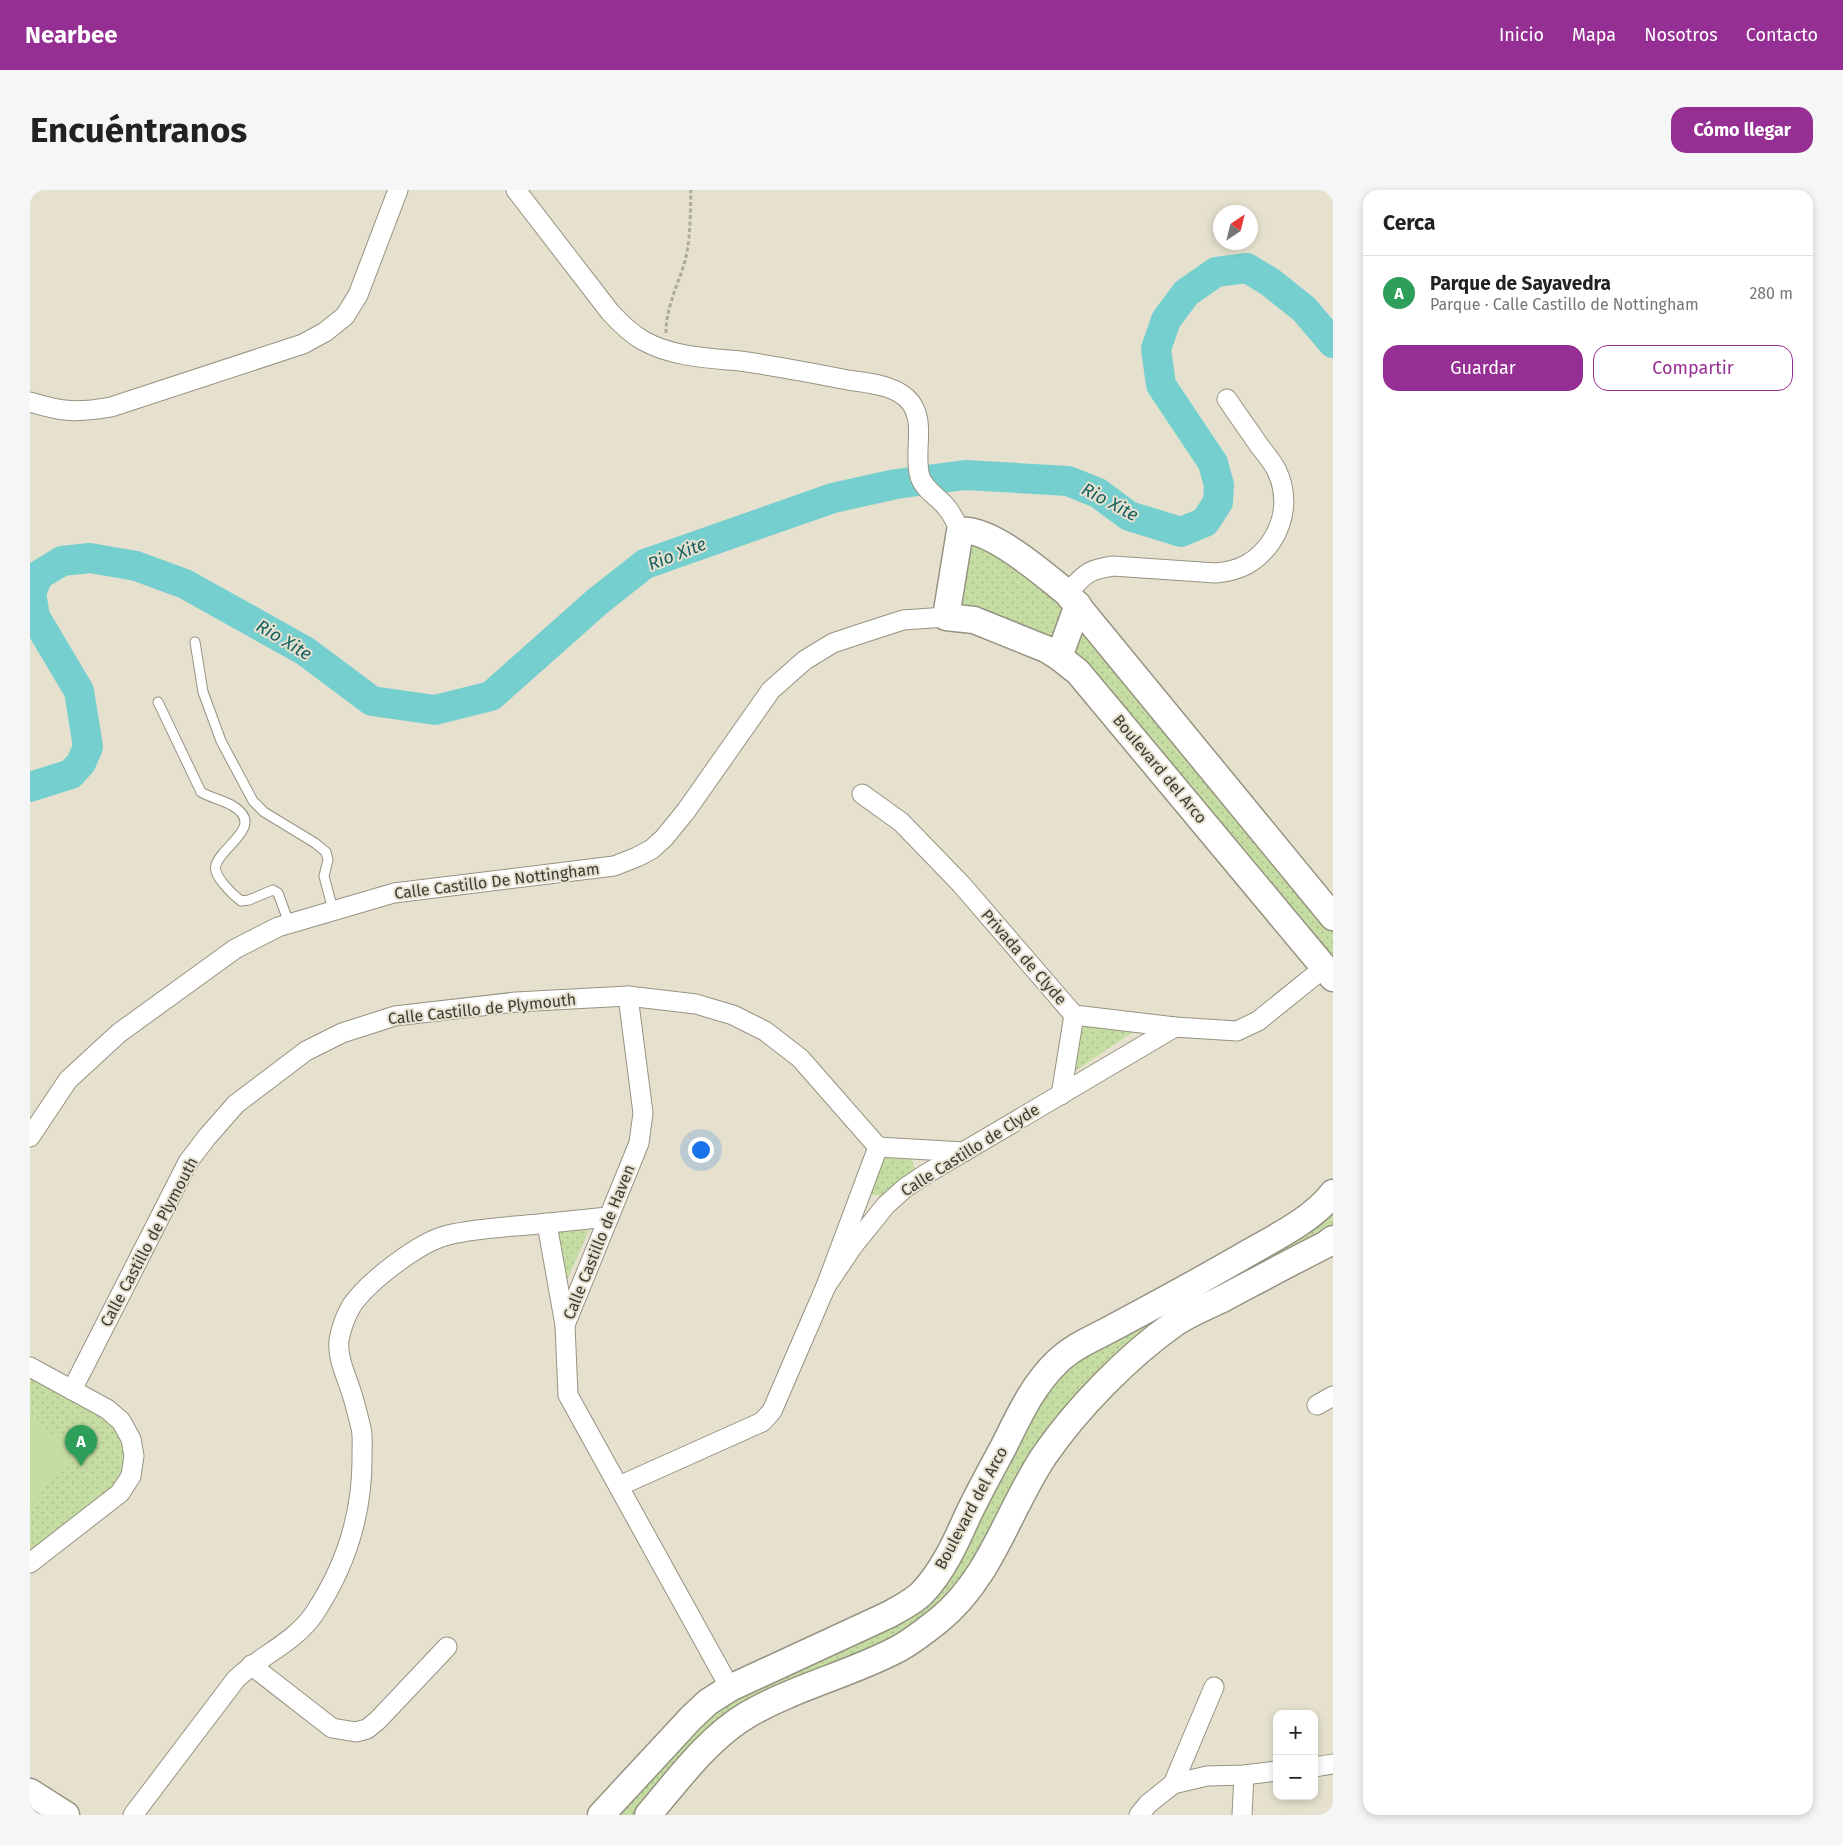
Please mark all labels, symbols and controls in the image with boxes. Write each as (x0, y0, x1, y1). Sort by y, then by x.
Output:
text: Nearbee (25, 21, 118, 49)
text: Inicio (1499, 24, 1544, 46)
text: Mapa (1572, 24, 1616, 46)
text: Nosotros (1644, 24, 1718, 46)
text: Contacto (1746, 24, 1818, 46)
button: Cómo llegar (1671, 107, 1813, 153)
text: Encuéntranos (30, 109, 247, 151)
north arrow (1213, 205, 1258, 250)
text: Cerca (1383, 210, 1435, 236)
text: Parque de Sayavedra (1430, 272, 1611, 295)
text: A (1394, 284, 1404, 303)
text: 280 m (1749, 284, 1793, 303)
text: Parque · Calle Castillo de Nottingham (1430, 295, 1699, 314)
button: Guardar (1383, 345, 1583, 391)
button: Compartir (1593, 345, 1793, 391)
water label: Rio Xite (1078, 478, 1142, 526)
water label: Rio Xite (645, 533, 709, 575)
water label: Rio Xite (252, 615, 316, 665)
street label: Boulevard del Arco (1109, 711, 1211, 827)
street label: Calle Castillo De Nottingham (393, 859, 601, 903)
street label: Privada de Clyde (977, 905, 1071, 1009)
street label: Calle Castillo de Plymouth (387, 990, 577, 1028)
street label: Calle Castillo de Clyde (897, 1100, 1043, 1200)
your location (688, 1137, 714, 1163)
street label: Calle Castillo de Plymouth (96, 1154, 202, 1330)
street label: Calle Castillo de Haven (559, 1162, 639, 1322)
pin: A (65, 1425, 97, 1466)
street label: Boulevard del Arco (931, 1443, 1011, 1573)
map controls (1273, 1710, 1318, 1800)
button: + (1273, 1710, 1318, 1755)
button: − (1273, 1755, 1318, 1800)

